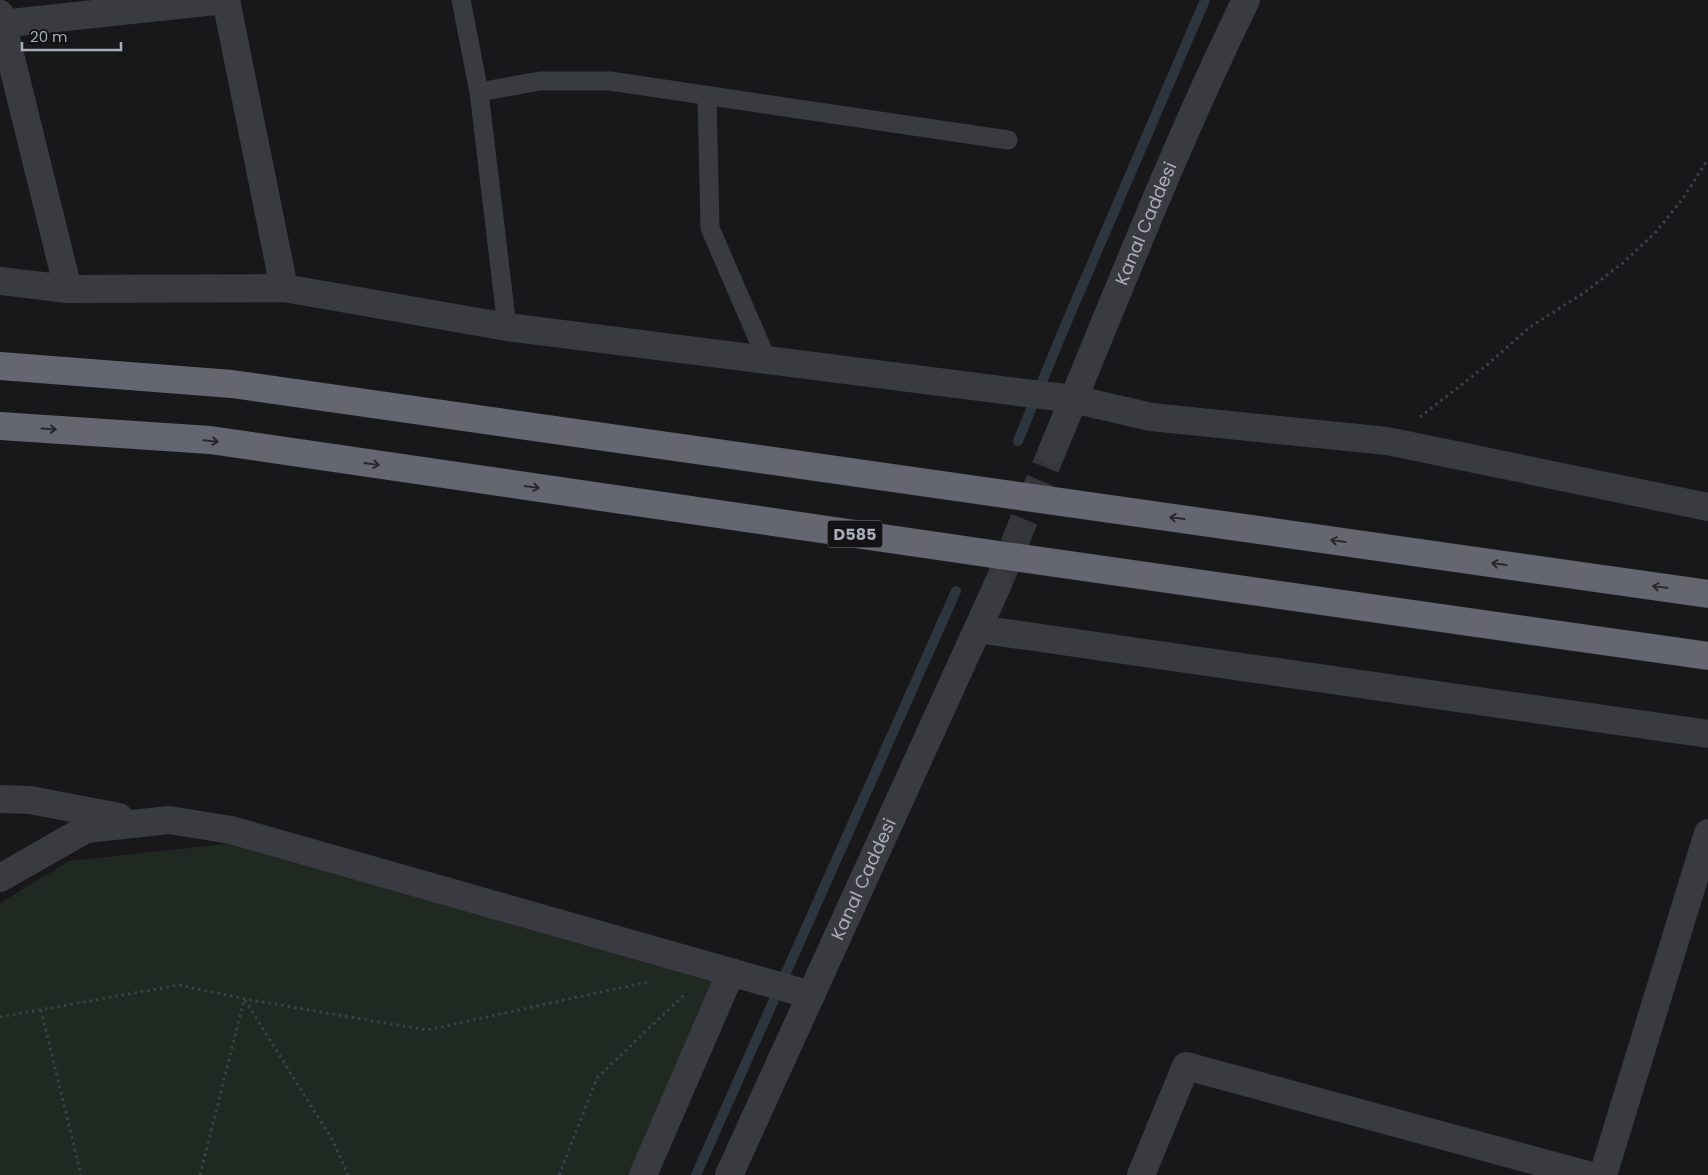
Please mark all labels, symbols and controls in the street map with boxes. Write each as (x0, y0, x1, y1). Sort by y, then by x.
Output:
scale bar (22, 20, 121, 52)
text: 20 m (30, 26, 68, 47)
street label: Kanal Caddesi (1109, 158, 1182, 289)
one-way arrow (40, 425, 56, 434)
one-way arrow (202, 436, 218, 446)
one-way arrow (363, 459, 379, 469)
one-way arrow (524, 483, 540, 493)
one-way arrow (1169, 513, 1185, 523)
road number: D585 (828, 520, 882, 548)
one-way arrow (1330, 536, 1346, 546)
one-way arrow (1491, 559, 1507, 569)
one-way arrow (1652, 582, 1668, 592)
street label: Kanal Caddesi (825, 814, 902, 944)

